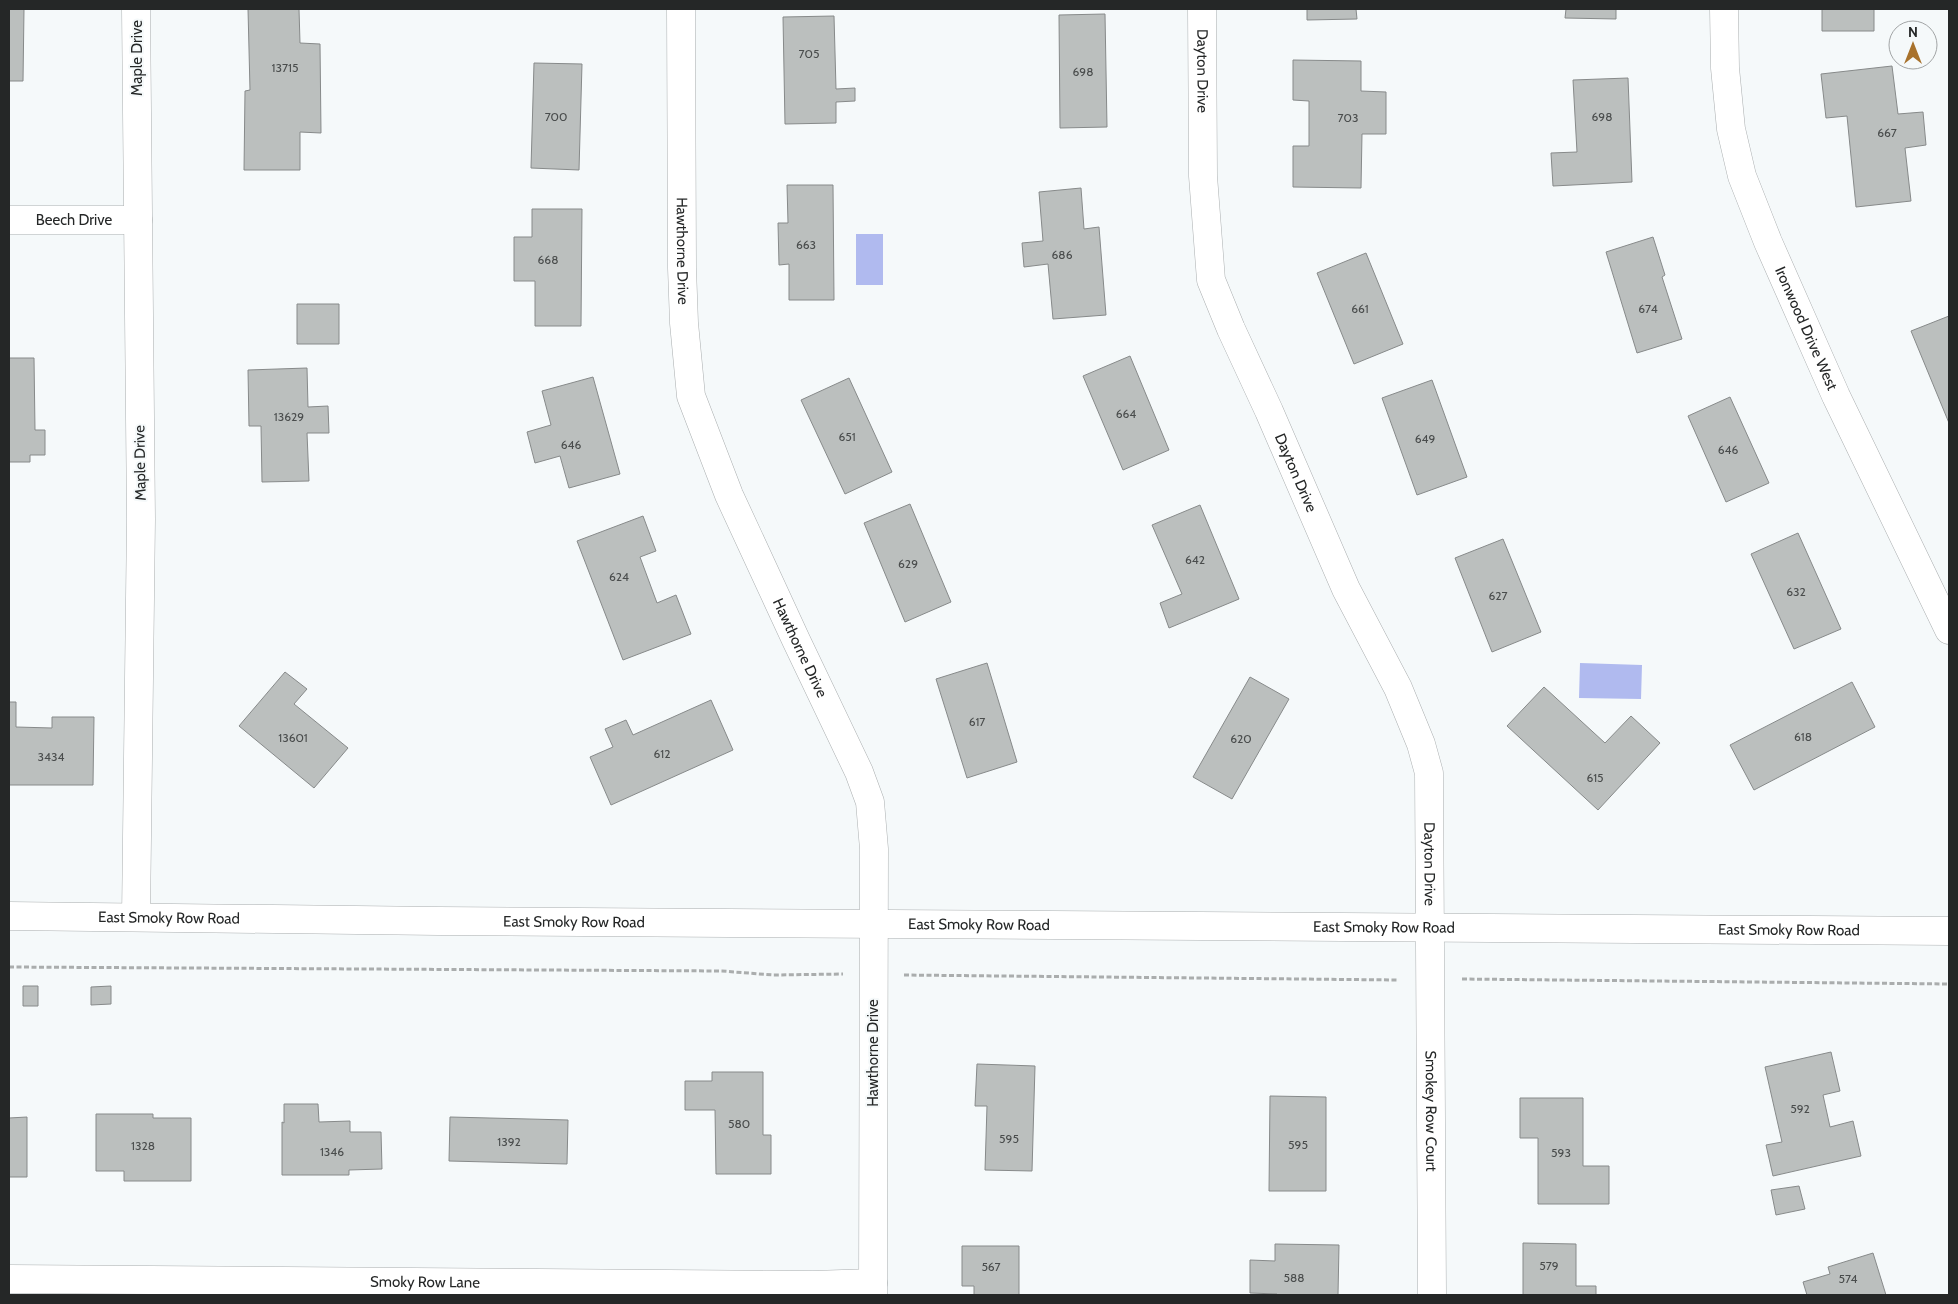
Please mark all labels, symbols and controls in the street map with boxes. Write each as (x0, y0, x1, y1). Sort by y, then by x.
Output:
street label: Maple Drive (128, 20, 146, 96)
north arrow (1888, 20, 1938, 70)
text: N (1908, 23, 1918, 41)
street label: Dayton Drive (1193, 29, 1212, 113)
house number: 705 (799, 46, 819, 61)
house number: 13715 (272, 60, 298, 75)
house number: 698 (1073, 64, 1093, 79)
house number: 700 (545, 109, 567, 124)
house number: 698 (1592, 109, 1612, 124)
house number: 703 (1338, 110, 1358, 125)
house number: 667 (1877, 125, 1897, 140)
street label: Hawthorne Drive (673, 197, 692, 305)
street label: Beech Drive (36, 211, 112, 229)
house number: 663 (796, 237, 816, 252)
house number: 686 (1052, 247, 1073, 262)
house number: 668 (538, 252, 558, 267)
street label: Ironwood Drive West (1771, 264, 1841, 393)
house number: 661 (1351, 301, 1369, 316)
house number: 674 (1638, 301, 1658, 316)
house number: 664 (1116, 406, 1136, 421)
house number: 13629 (274, 409, 304, 424)
street label: Maple Drive (130, 425, 150, 501)
house number: 651 (838, 429, 856, 444)
street label: Dayton Drive (1271, 431, 1321, 515)
house number: 649 (1415, 431, 1435, 446)
house number: 646 (561, 437, 581, 452)
house number: 646 (1718, 442, 1738, 457)
house number: 642 (1185, 552, 1205, 567)
house number: 629 (898, 556, 918, 571)
house number: 624 (609, 569, 629, 584)
house number: 632 (1786, 584, 1806, 599)
house number: 627 (1488, 588, 1508, 603)
street label: Hawthorne Drive (769, 595, 831, 701)
house number: 617 (969, 714, 985, 729)
house number: 618 (1794, 729, 1812, 744)
house number: 13601 (278, 730, 308, 745)
house number: 620 (1230, 731, 1252, 746)
house number: 612 (654, 746, 670, 761)
house number: 3434 (38, 749, 64, 764)
house number: 615 (1586, 770, 1604, 785)
street label: Dayton Drive (1420, 822, 1439, 906)
street label: East Smoky Row Road (98, 908, 240, 928)
street label: East Smoky Row Road (503, 912, 645, 931)
street label: East Smoky Row Road (908, 915, 1050, 934)
street label: East Smoky Row Road (1313, 918, 1455, 937)
street label: East Smoky Row Road (1718, 920, 1860, 939)
street label: Hawthorne Drive (864, 999, 882, 1107)
street label: Smokey Row Court (1422, 1050, 1440, 1172)
house number: 592 (1790, 1101, 1810, 1116)
house number: 580 (728, 1116, 750, 1131)
house number: 595 (999, 1131, 1019, 1146)
house number: 1392 (497, 1134, 521, 1149)
house number: 595 (1288, 1137, 1308, 1152)
house number: 1328 (131, 1138, 155, 1153)
house number: 1346 (320, 1144, 344, 1159)
house number: 593 (1551, 1145, 1571, 1160)
house number: 579 (1539, 1258, 1559, 1273)
house number: 567 (981, 1259, 1001, 1274)
house number: 588 (1283, 1270, 1305, 1285)
house number: 574 (1838, 1271, 1858, 1286)
street label: Smoky Row Lane (370, 1273, 480, 1292)

